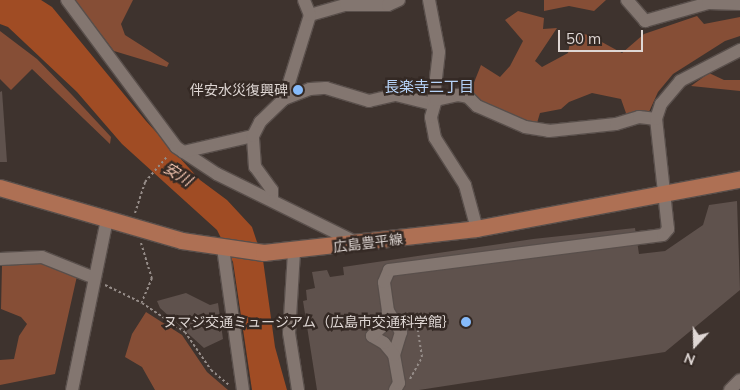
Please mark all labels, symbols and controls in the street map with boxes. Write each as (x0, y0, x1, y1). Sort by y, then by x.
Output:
scale bar (560, 20, 645, 52)
text: 50 m (566, 29, 601, 48)
district label: 長楽寺二丁目 (384, 78, 474, 96)
place label: 伴安水災復興碑 (190, 82, 288, 98)
marker: 伴安水災復興碑 (292, 84, 304, 96)
water label: 安川 (161, 158, 195, 190)
street label: 広島豊平線 (332, 230, 404, 256)
place label: ヌマジ交通ミュージアム（広島市交通科学館｝ (162, 314, 456, 330)
marker: ヌマジ交通ミュージアム（広島市交通科学館｝ (460, 316, 472, 328)
north arrow (670, 320, 720, 370)
text: N (681, 349, 698, 369)

